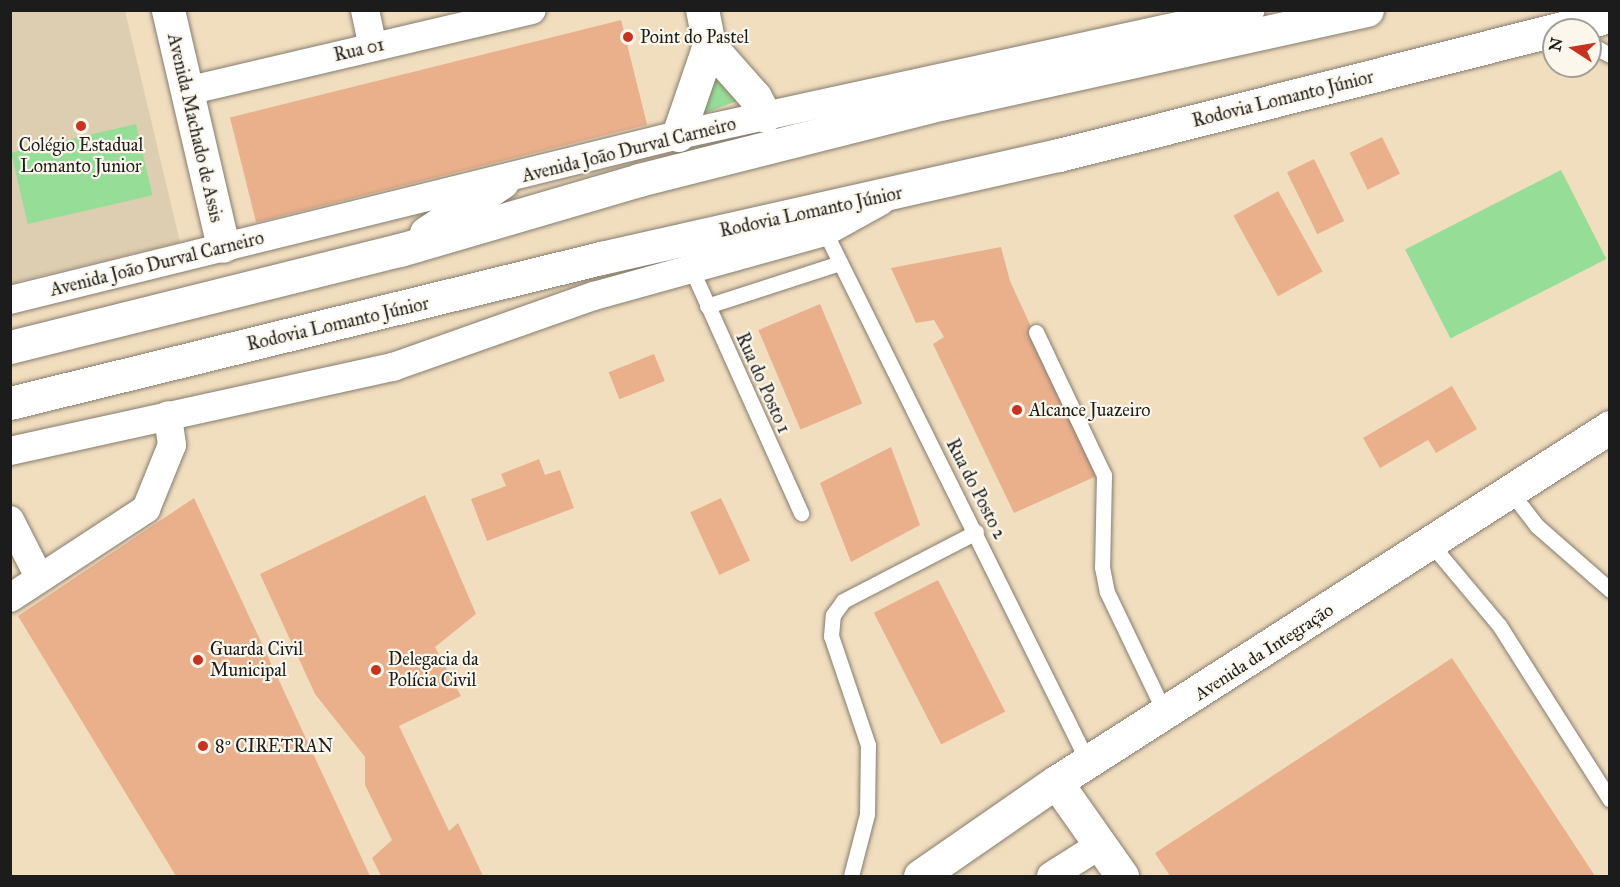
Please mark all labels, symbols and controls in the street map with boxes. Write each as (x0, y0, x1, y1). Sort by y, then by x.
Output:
north arrow (1542, 18, 1602, 78)
place label: Point do Pastel (640, 26, 749, 48)
marker: Point do Pastel (621, 30, 635, 44)
street label: Avenida Machado de Assis (163, 31, 227, 225)
street label: Rua 01 (332, 34, 386, 66)
text: N (1545, 36, 1567, 53)
street label: Rodovia Lomanto Júnior (1190, 66, 1376, 132)
street label: Avenida João Durval Carneiro (520, 113, 738, 187)
marker: Colégio Estadual Lomanto Junior (74, 119, 88, 133)
place label: Colégio Estadual Lomanto Junior (19, 135, 143, 178)
street label: Rodovia Lomanto Júnior (718, 182, 904, 242)
street label: Avenida João Durval Carneiro (48, 227, 266, 301)
street label: Rodovia Lomanto Júnior (245, 293, 431, 355)
street label: Rua do Posto 1 (731, 329, 795, 437)
place label: Alcance Juazeiro (1029, 399, 1151, 421)
marker: Alcance Juazeiro (1010, 403, 1024, 417)
street label: Rua do Posto 2 (941, 435, 1011, 543)
street label: Avenida da Integração (1190, 599, 1338, 705)
place label: Guarda Civil Municipal (210, 639, 303, 682)
place label: Delegacia da Polícia Civil (388, 649, 479, 692)
marker: Guarda Civil Municipal (191, 653, 205, 667)
marker: Delegacia da Polícia Civil (369, 663, 383, 677)
place label: 8º CIRETRAN (215, 735, 333, 757)
marker: 8º CIRETRAN (196, 739, 210, 753)

